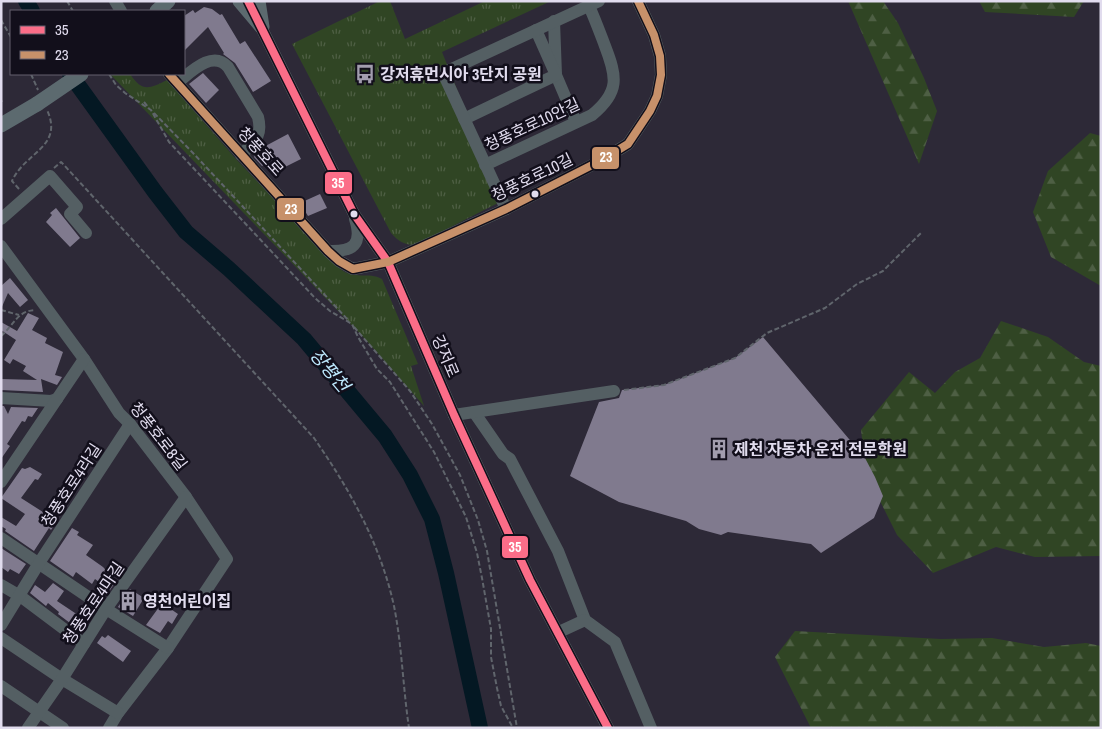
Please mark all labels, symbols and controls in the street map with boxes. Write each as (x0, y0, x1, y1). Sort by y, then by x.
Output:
legend (10, 10, 185, 75)
text: 35 (55, 19, 69, 40)
text: 23 (55, 44, 69, 65)
bus stop icon: 강저휴먼시아 3단지 공원 (354, 63, 376, 85)
place label: 강저휴먼시아 3단지 공원 (380, 63, 542, 85)
street label: 청풍호로10안길 (481, 92, 583, 156)
street label: 청풍호로 (233, 122, 289, 180)
line badge: 23 (591, 146, 620, 170)
street label: 청풍호로10길 (488, 148, 576, 206)
text: 23 (600, 148, 612, 166)
line badge: 35 (324, 171, 353, 195)
text: 35 (332, 174, 345, 192)
unlabelled marker (530, 189, 540, 199)
line badge: 23 (276, 197, 305, 221)
text: 23 (285, 200, 297, 218)
unlabelled marker (349, 209, 359, 219)
street label: 강저로 (427, 331, 465, 381)
water label: 장평천 (304, 343, 357, 399)
street label: 청풍호로8길 (125, 397, 193, 475)
building icon: 제천 자동차 운전 전문학원 (708, 438, 730, 460)
place label: 제천 자동차 운전 전문학원 (734, 438, 907, 460)
street label: 청풍호로4라길 (36, 439, 106, 531)
line badge: 35 (501, 535, 529, 559)
text: 35 (509, 538, 522, 556)
street label: 청풍호로4마길 (57, 557, 129, 649)
building icon: 영천어린이집 (117, 590, 139, 612)
place label: 영천어린이집 (143, 590, 231, 612)

